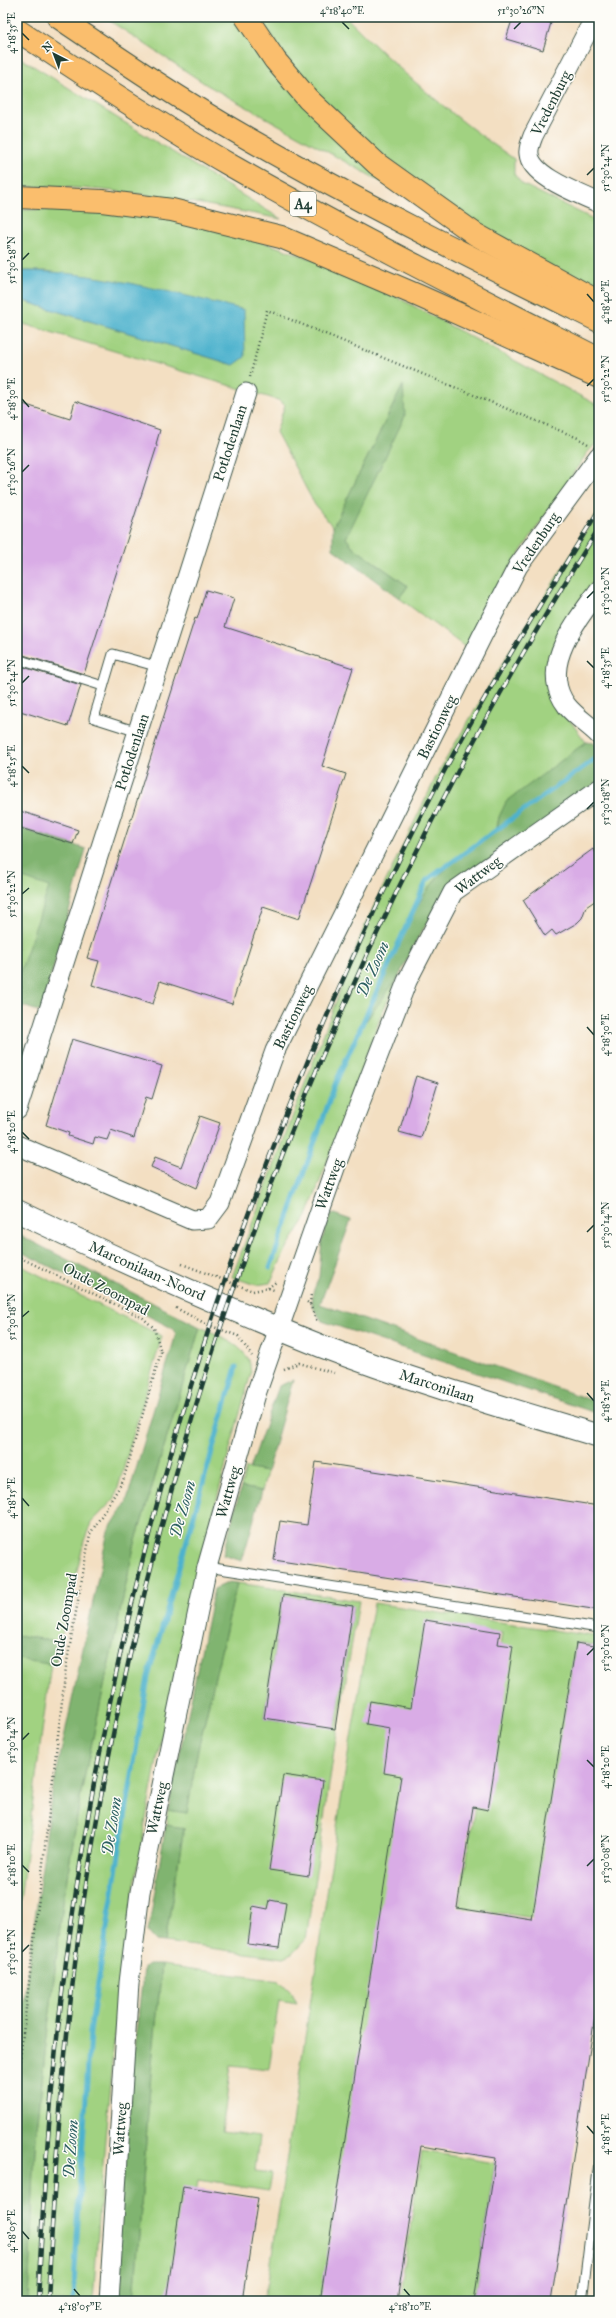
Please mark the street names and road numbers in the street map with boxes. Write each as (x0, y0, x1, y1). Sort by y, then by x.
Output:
street label: Vredenburg (526, 66, 576, 140)
road number: A4 (290, 192, 316, 216)
street label: Potlodenlaan (209, 402, 251, 484)
street label: Vredenburg (508, 508, 564, 578)
street label: Bastionweg (414, 691, 461, 762)
street label: Potlodenlaan (111, 711, 153, 793)
street label: Wattweg (451, 851, 506, 898)
street label: Bastionweg (270, 981, 317, 1052)
street label: Wattweg (311, 1155, 347, 1212)
street label: Marconilaan-Noord (86, 1237, 208, 1305)
street label: Oude Zoompad (60, 1259, 153, 1319)
street label: Marconilaan (397, 1365, 477, 1407)
street label: Wattweg (212, 1463, 244, 1520)
street label: Oude Zoompad (47, 1571, 81, 1668)
street label: Wattweg (143, 1779, 172, 1836)
street label: Wattweg (109, 2101, 131, 2156)

